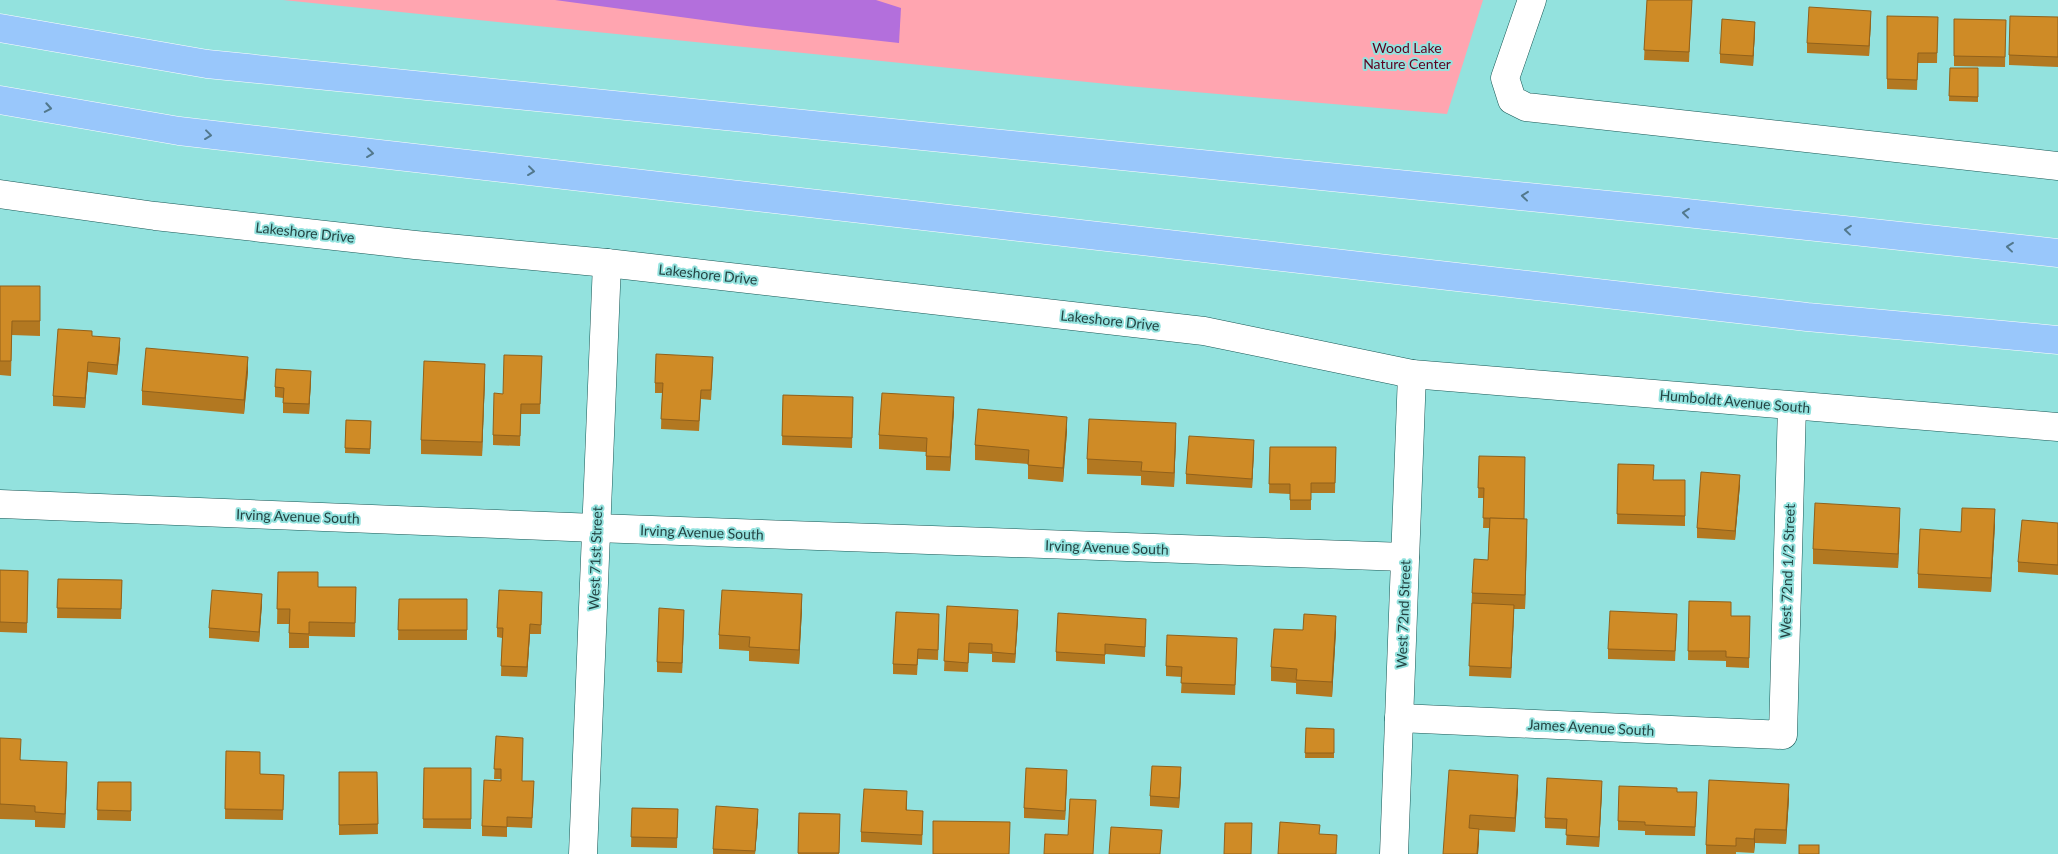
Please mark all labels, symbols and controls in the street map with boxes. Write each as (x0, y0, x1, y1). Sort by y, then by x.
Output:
park label: Wood Lake Nature Center (1363, 39, 1451, 72)
one-way arrow (44, 103, 52, 113)
one-way arrow (205, 129, 213, 140)
one-way arrow (366, 147, 374, 158)
one-way arrow (528, 166, 536, 177)
one-way arrow (1520, 191, 1528, 202)
one-way arrow (1682, 208, 1690, 219)
street label: Lakeshore Drive (255, 218, 355, 246)
one-way arrow (1844, 225, 1852, 236)
one-way arrow (2005, 242, 2013, 253)
street label: Lakeshore Drive (658, 260, 758, 288)
street label: Lakeshore Drive (1060, 306, 1160, 334)
street label: Humboldt Avenue South (1659, 386, 1811, 416)
street label: West 72nd 1/2 Street (1776, 504, 1798, 638)
street label: Irving Avenue South (236, 505, 360, 527)
street label: West 71st Street (585, 506, 605, 610)
street label: Irving Avenue South (640, 521, 764, 543)
street label: Irving Avenue South (1045, 536, 1169, 558)
street label: West 72nd Street (1393, 560, 1413, 668)
street label: James Avenue South (1527, 715, 1655, 739)

